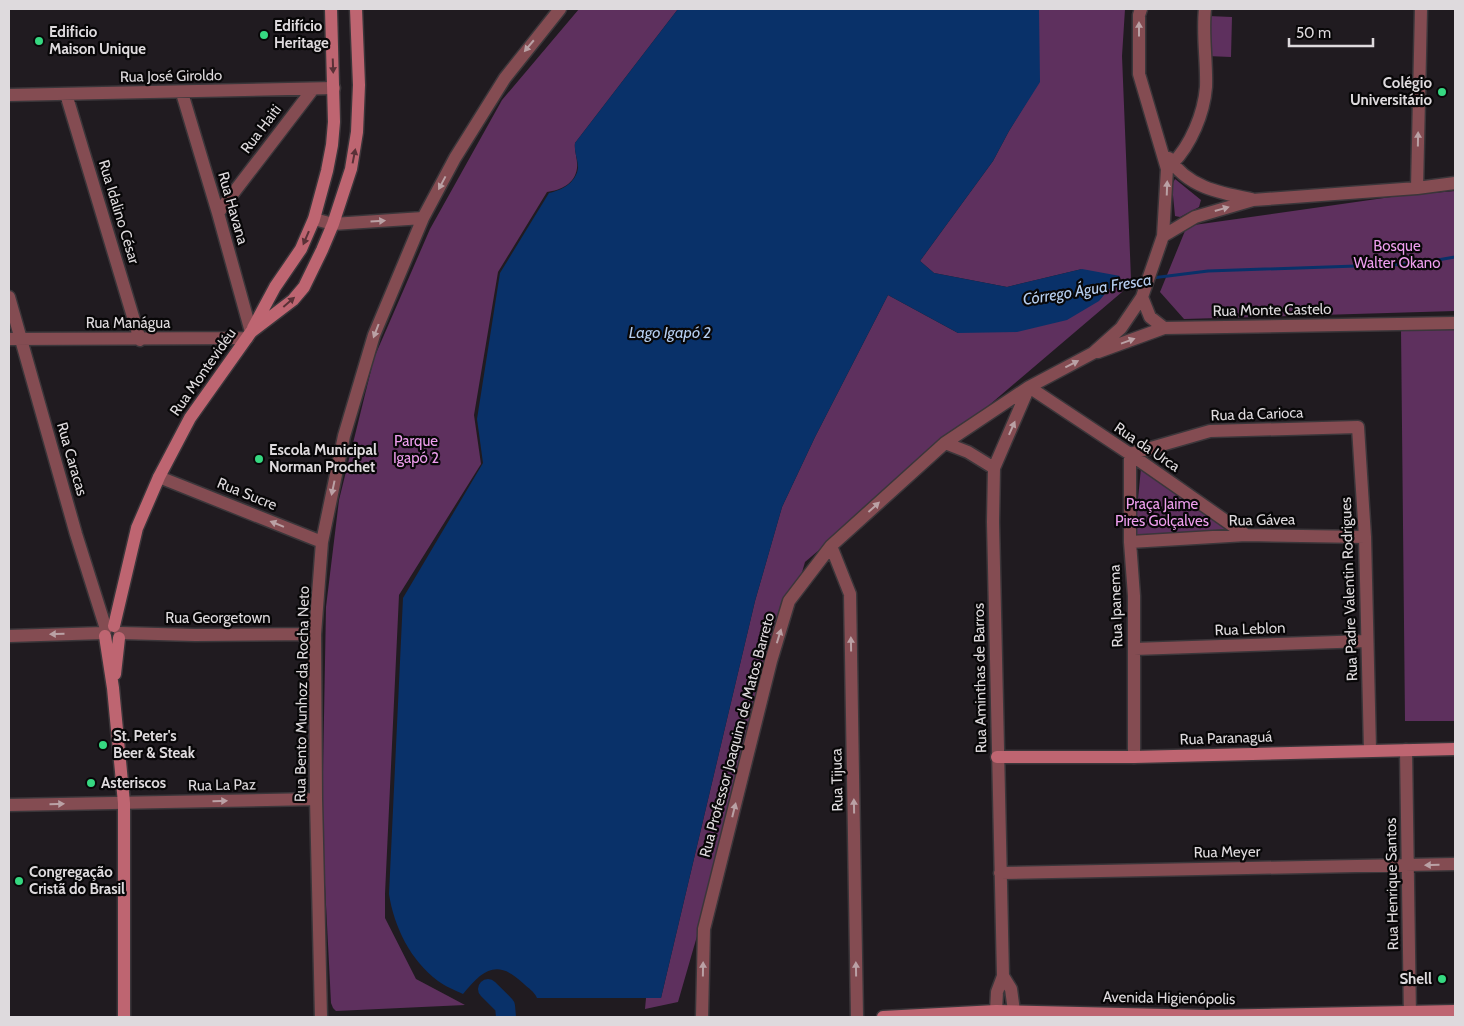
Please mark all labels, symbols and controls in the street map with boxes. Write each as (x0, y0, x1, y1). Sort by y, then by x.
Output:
scale bar (1289, 15, 1373, 47)
place label: Edifício Heritage (274, 17, 329, 52)
one-way arrow (1135, 21, 1143, 37)
place label: Edificio Maison Unique (49, 23, 146, 58)
text: 50 m (1296, 24, 1331, 42)
marker: Edifício Heritage (258, 29, 270, 41)
marker: Edificio Maison Unique (33, 35, 45, 47)
one-way arrow (524, 39, 535, 52)
one-way arrow (330, 58, 338, 74)
street label: Rua José Giroldo (120, 66, 222, 86)
place label: Colégio Universitário (1350, 74, 1432, 109)
marker: Colégio Universitário (1436, 86, 1448, 98)
street label: Rua Haiti (237, 101, 285, 157)
one-way arrow (1414, 131, 1422, 147)
one-way arrow (350, 148, 358, 163)
street label: Rua Idalino César (95, 158, 143, 267)
street label: Rua Havana (214, 170, 252, 247)
one-way arrow (438, 176, 446, 190)
one-way arrow (1163, 179, 1171, 195)
one-way arrow (1215, 204, 1230, 212)
one-way arrow (370, 217, 386, 225)
one-way arrow (301, 231, 309, 245)
park label: Bosque Walter Okano (1354, 237, 1440, 272)
water label: Córrego Água Fresca (1021, 269, 1153, 309)
one-way arrow (282, 297, 295, 308)
street label: Rua Monte Castelo (1212, 300, 1332, 320)
street label: Rua Manágua (86, 314, 171, 332)
water label: Lago Igapó 2 (629, 323, 711, 342)
one-way arrow (372, 324, 380, 339)
street label: Rua Montevidéu (166, 325, 240, 419)
one-way arrow (1121, 337, 1136, 344)
one-way arrow (1065, 360, 1079, 368)
street label: Rua da Carioca (1210, 403, 1304, 425)
street label: Rua da Urca (1111, 418, 1184, 476)
street label: Rua Caracas (53, 420, 91, 498)
one-way arrow (1009, 421, 1017, 435)
park label: Parque Igapó 2 (393, 432, 439, 467)
place label: Escola Municipal Norman Prochet (269, 441, 377, 476)
marker: Escola Municipal Norman Prochet (253, 453, 265, 465)
street label: Rua Sucre (214, 474, 280, 514)
one-way arrow (329, 480, 337, 495)
park label: Praça Jaime Pires Golçalves (1115, 495, 1209, 530)
street label: Rua Padre Valentin Rodrigues (1337, 497, 1361, 681)
one-way arrow (867, 502, 880, 513)
street label: Rua Gávea (1229, 510, 1296, 530)
one-way arrow (270, 519, 284, 527)
street label: Rua Ipanema (1106, 563, 1126, 648)
street label: Rua Bento Munhoz da Rocha Neto (291, 586, 313, 802)
street label: Rua Aminthas de Barros (970, 603, 990, 753)
street label: Rua Georgetown (165, 609, 271, 627)
street label: Rua Professor Joaquim de Matos Barreto (696, 611, 778, 859)
street label: Rua Leblon (1214, 619, 1286, 639)
one-way arrow (775, 628, 783, 643)
one-way arrow (48, 631, 64, 639)
one-way arrow (847, 635, 855, 651)
place label: St. Peter's Beer & Steak (113, 727, 196, 762)
street label: Rua Paranaguá (1179, 727, 1273, 749)
marker: St. Peter's Beer & Steak (97, 739, 109, 751)
street label: Rua Tijuca (827, 747, 847, 812)
place label: Asteriscos (101, 774, 166, 792)
street label: Rua La Paz (188, 775, 256, 795)
marker: Asteriscos (85, 777, 97, 789)
one-way arrow (212, 797, 228, 805)
one-way arrow (849, 798, 857, 814)
one-way arrow (50, 800, 66, 808)
one-way arrow (730, 802, 738, 817)
street label: Rua Henrique Santos (1382, 818, 1402, 950)
street label: Rua Meyer (1193, 842, 1261, 862)
one-way arrow (1424, 861, 1440, 869)
place label: Congregação Cristã do Brasil (29, 863, 125, 898)
marker: Congregação Cristã do Brasil (13, 875, 25, 887)
one-way arrow (699, 960, 707, 976)
one-way arrow (852, 960, 860, 976)
place label: Shell (1400, 970, 1432, 988)
marker: Shell (1436, 973, 1448, 985)
street label: Avenida Higienópolis (1103, 988, 1235, 1008)

